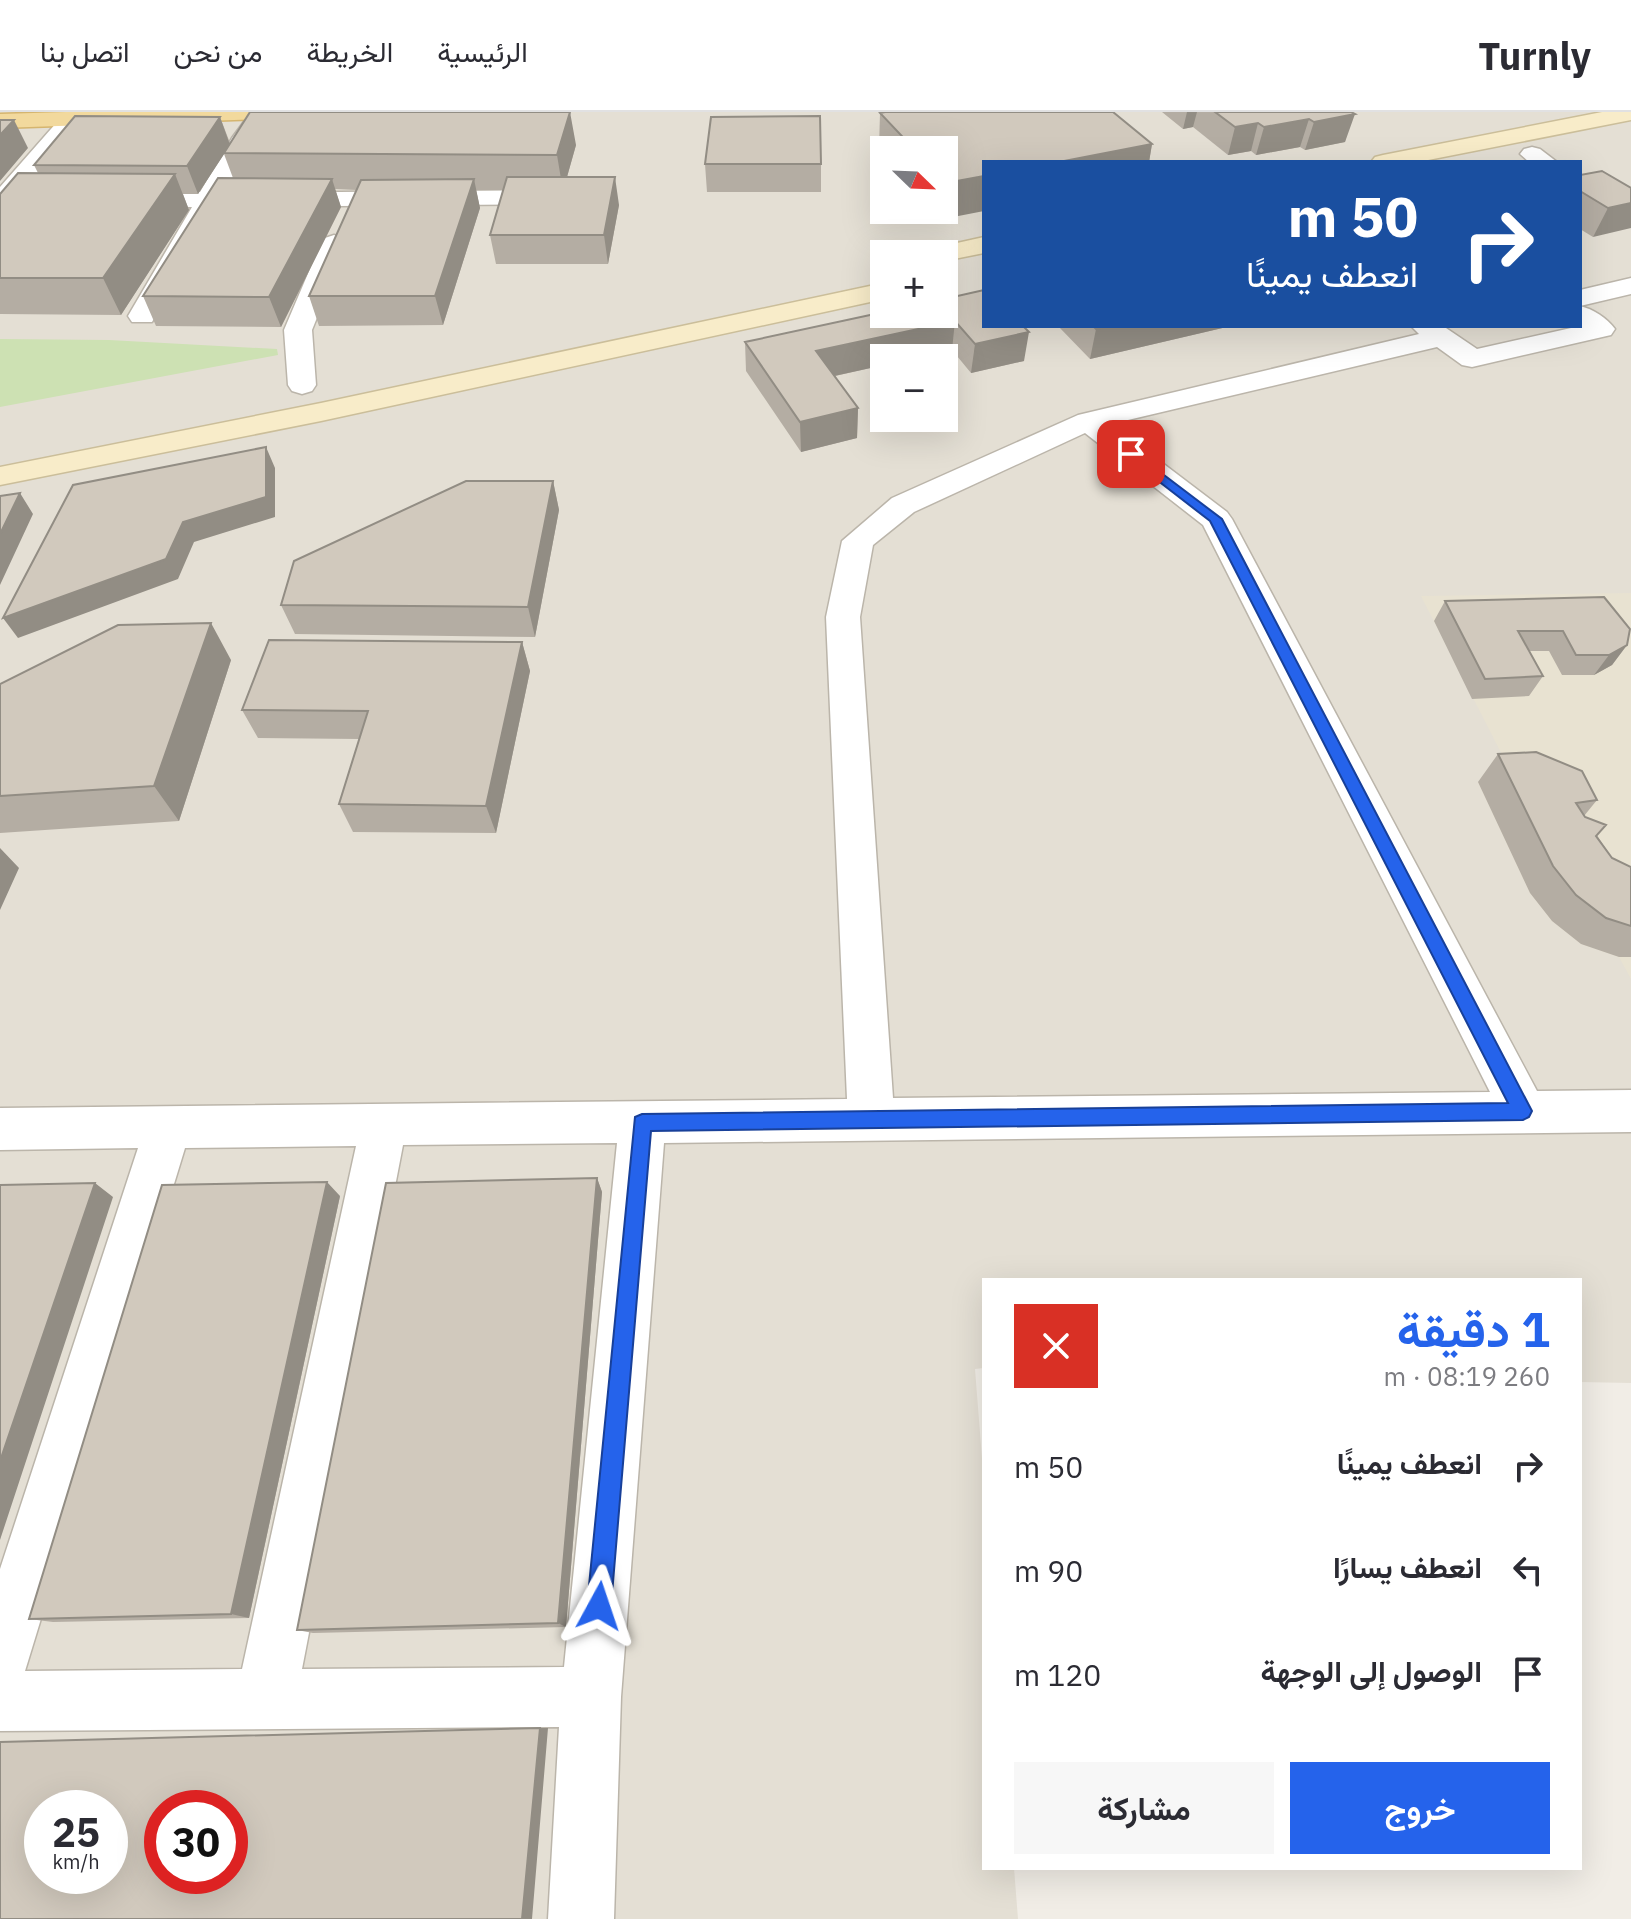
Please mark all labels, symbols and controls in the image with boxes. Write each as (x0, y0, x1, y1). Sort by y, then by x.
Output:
text: Turnly (1478, 31, 1591, 80)
text: اتصل بنا (40, 33, 130, 70)
text: من نحن (174, 33, 263, 70)
text: الخريطة (307, 33, 393, 70)
text: الرئيسية (437, 33, 528, 70)
north arrow (870, 136, 958, 224)
map controls (870, 136, 958, 432)
text: 50 m (1288, 180, 1418, 252)
icon: right (1446, 192, 1550, 296)
button: + (870, 240, 958, 328)
text: انعطف يمينًا (1246, 250, 1418, 297)
button: − (870, 344, 958, 432)
pin (1097, 420, 1165, 488)
icon: arrive (1109, 432, 1153, 476)
text: 1 دقيقة (1397, 1298, 1550, 1360)
button: close (1014, 1304, 1098, 1388)
text: 260 m · 08:19 (1384, 1359, 1550, 1393)
text: انعطف يمينًا (1337, 1443, 1482, 1482)
icon: right (1506, 1444, 1550, 1488)
text: 50 m (1014, 1447, 1083, 1486)
text: انعطف يسارًا (1333, 1547, 1482, 1586)
icon: left (1506, 1548, 1550, 1592)
text: 90 m (1014, 1551, 1083, 1590)
position arrow (557, 1564, 641, 1648)
text: الوصول إلى الوجهة (1260, 1651, 1482, 1690)
icon: arrive (1506, 1652, 1550, 1696)
text: 120 m (1014, 1655, 1101, 1694)
button: مشاركة (1014, 1762, 1274, 1854)
button: خروج (1290, 1762, 1550, 1854)
speed limit sign: 30 (144, 1790, 248, 1894)
text: 25 (52, 1806, 100, 1858)
text: km/h (52, 1848, 100, 1875)

